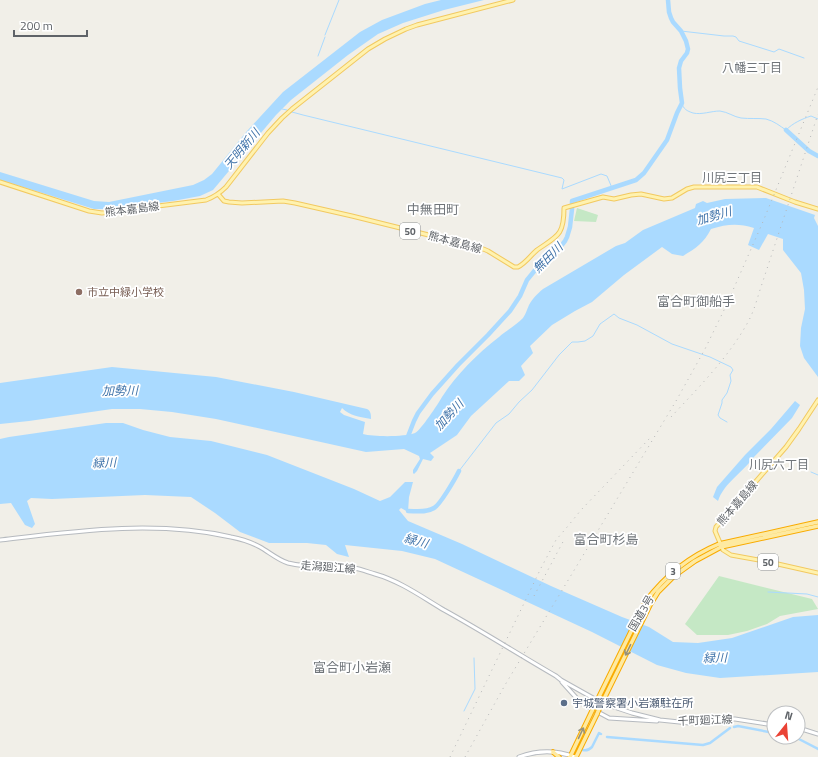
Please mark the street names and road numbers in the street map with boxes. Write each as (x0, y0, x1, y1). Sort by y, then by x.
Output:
street label: 熊本嘉島線 (104, 198, 160, 220)
road number: 50 (400, 223, 420, 239)
street label: 熊本嘉島線 (426, 227, 484, 257)
street label: 熊本嘉島線 (713, 477, 761, 529)
road number: 50 (758, 554, 778, 570)
street label: 走潟廻江線 (300, 557, 356, 577)
road number: 3 (666, 563, 680, 579)
street label: 国道3号 (624, 592, 658, 634)
street label: 千町廻江線 (677, 711, 733, 729)

